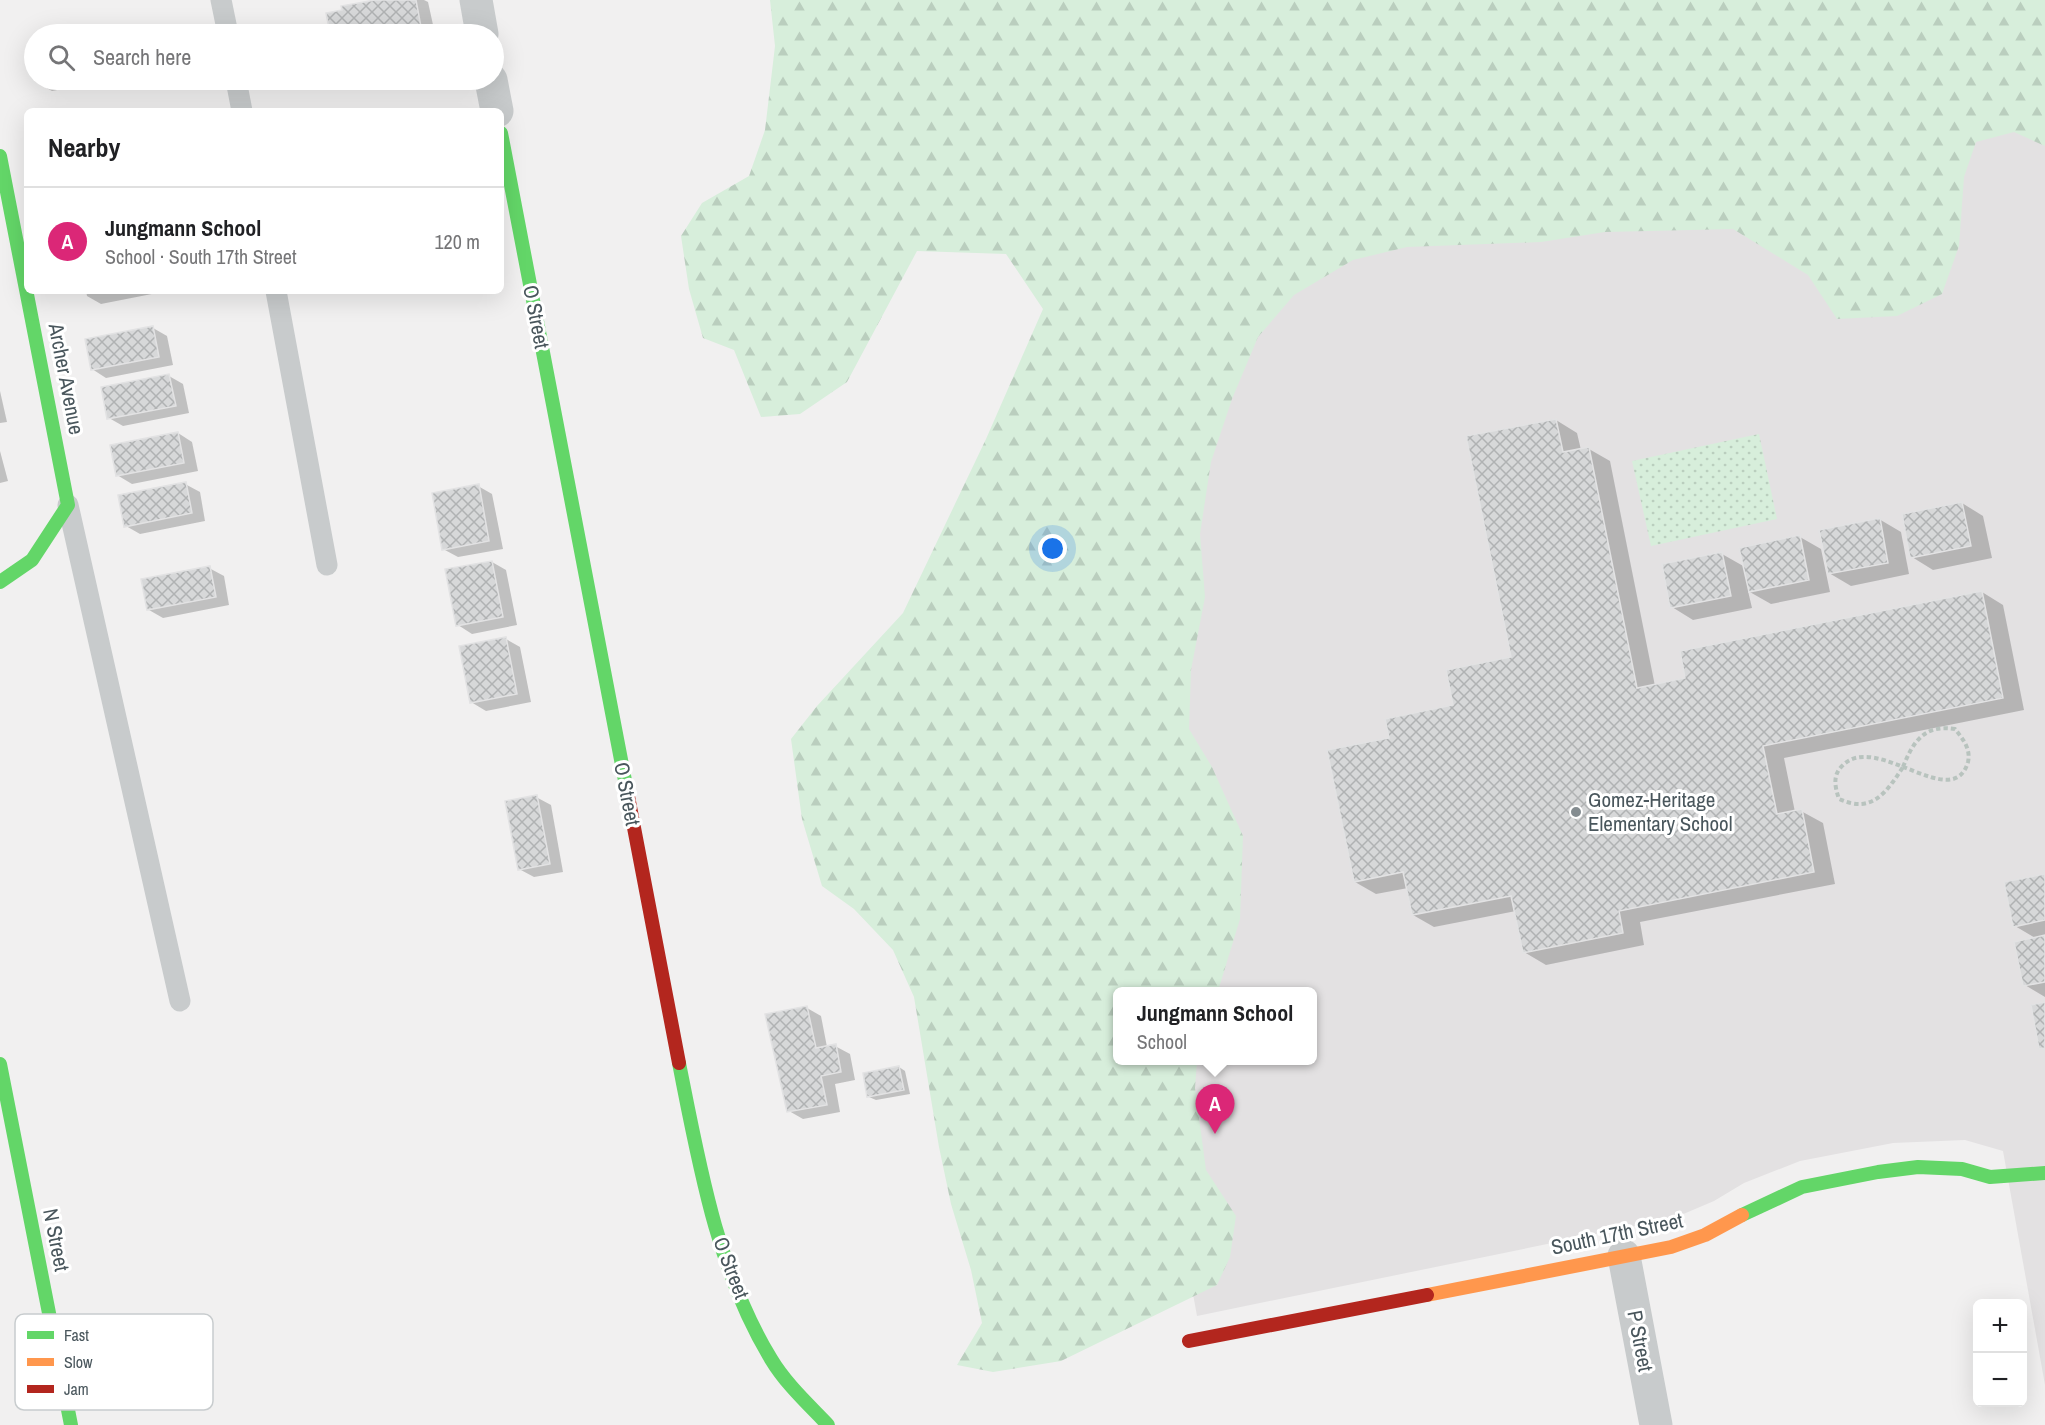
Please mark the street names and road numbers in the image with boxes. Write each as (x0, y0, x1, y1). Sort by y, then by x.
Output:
street label: O Street (516, 283, 557, 351)
street label: Archer Avenue (41, 320, 91, 437)
street label: O Street (607, 760, 648, 828)
street label: South 17th Street (1548, 1205, 1686, 1262)
street label: N Street (36, 1206, 77, 1274)
street label: O Street (706, 1233, 757, 1303)
street label: P Street (1620, 1308, 1661, 1374)

